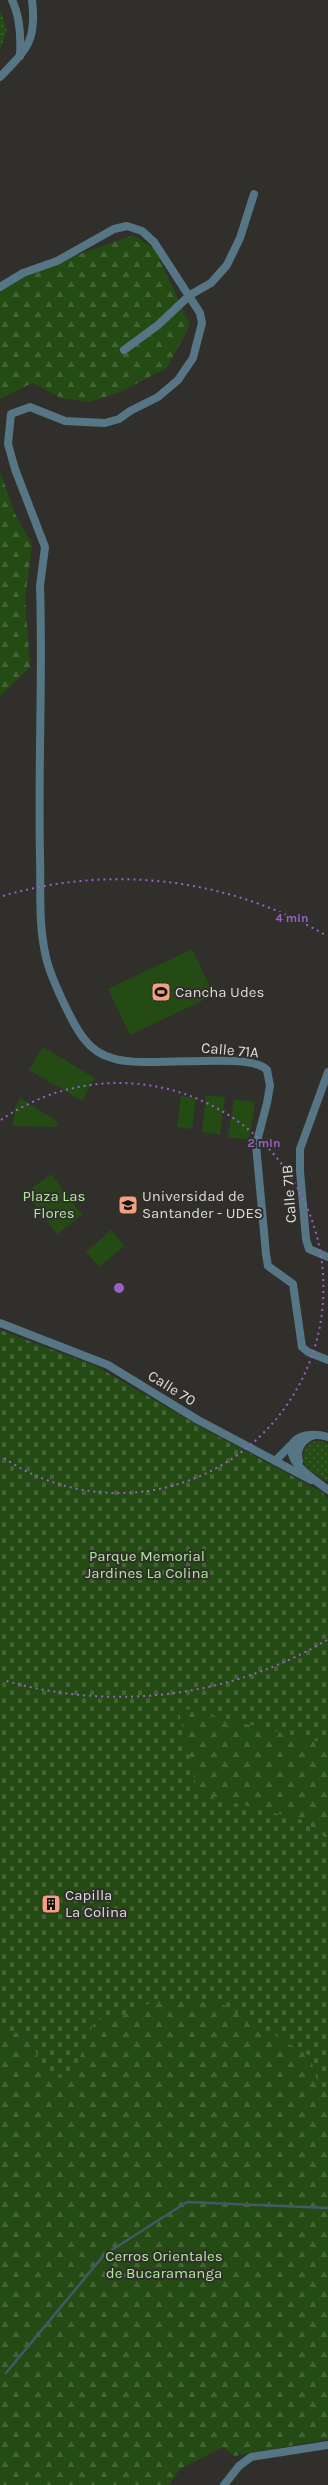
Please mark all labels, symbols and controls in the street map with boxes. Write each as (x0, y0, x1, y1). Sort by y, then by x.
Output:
text: 4 min (276, 911, 308, 925)
sports icon: Cancha Udes (150, 981, 172, 1003)
place label: Cancha Udes (175, 983, 264, 1001)
street label: Calle 71A (200, 1039, 260, 1062)
text: 2 min (247, 1136, 281, 1150)
street label: Calle 71B (278, 1164, 300, 1224)
park label: Plaza Las Flores (23, 1187, 85, 1222)
place label: Universidad de Santander - UDES (142, 1187, 263, 1222)
school or university icon: Universidad de Santander - UDES (117, 1194, 139, 1216)
centre of rings (112, 1281, 126, 1295)
street label: Calle 70 (145, 1366, 199, 1410)
park label: Parque Memorial Jardines La Colina (85, 1547, 209, 1582)
place label: Capilla La Colina (65, 1886, 127, 1921)
building icon: Capilla La Colina (40, 1893, 62, 1915)
park label: Cerros Orientales de Bucaramanga (105, 2247, 223, 2282)

